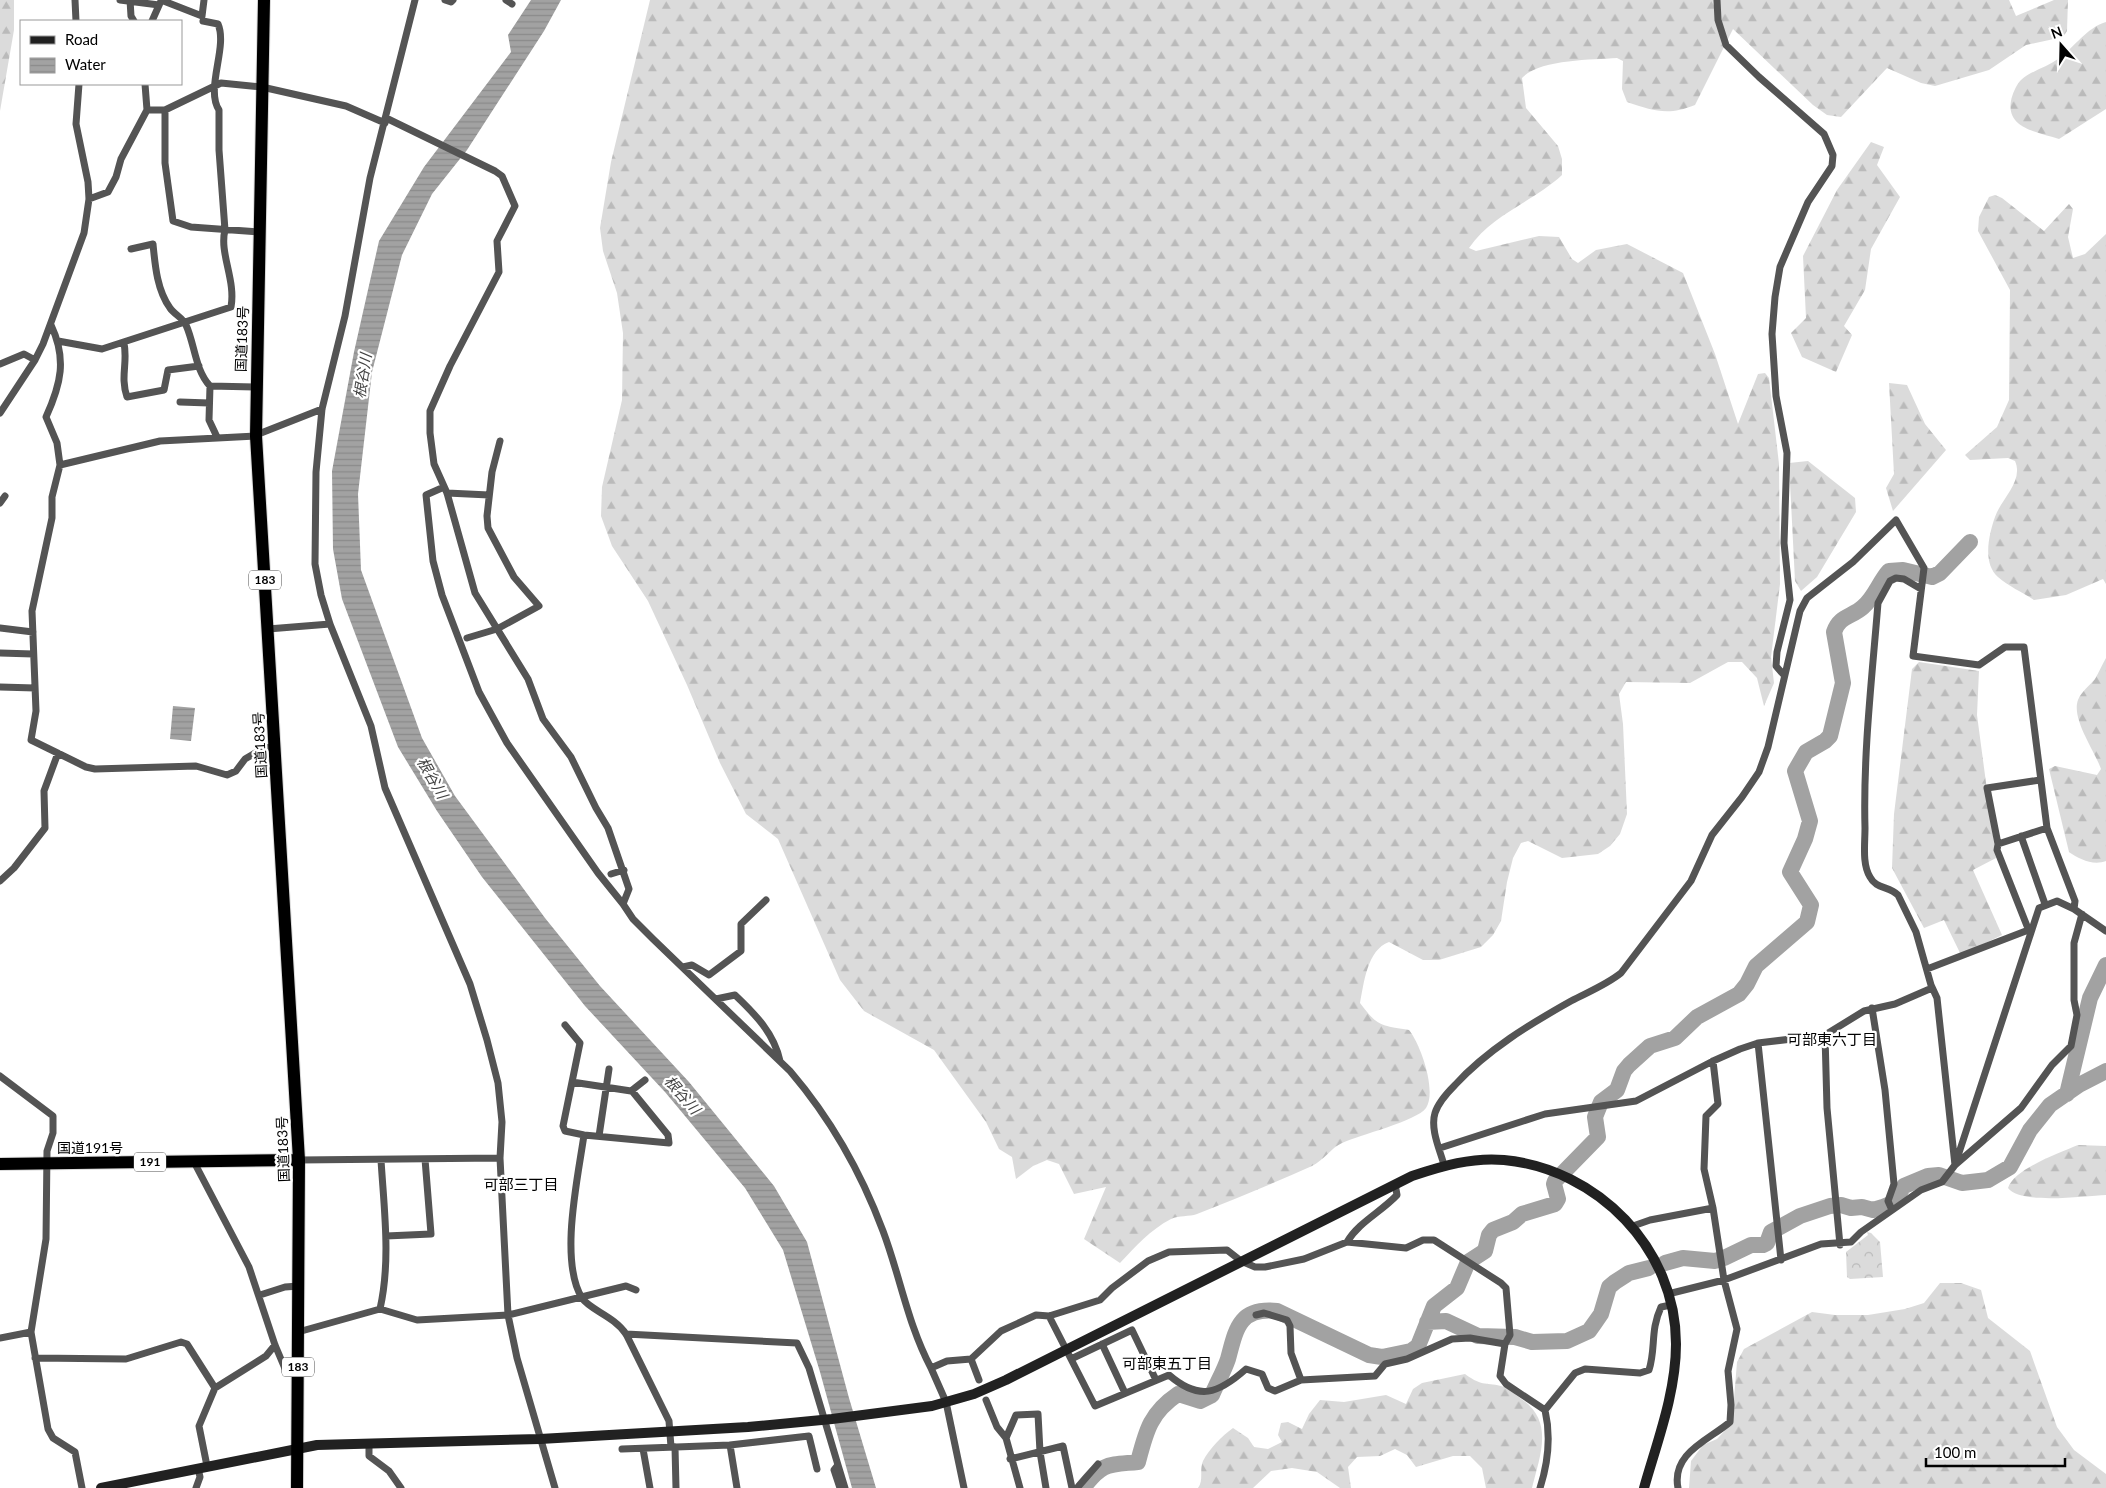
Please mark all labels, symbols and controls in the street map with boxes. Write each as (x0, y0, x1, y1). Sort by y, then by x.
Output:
legend (20, 20, 182, 85)
north arrow (2036, 20, 2086, 70)
text: N (2048, 22, 2064, 42)
text: Road (65, 30, 98, 48)
text: Water (65, 55, 106, 73)
street label: 国道183号 (232, 306, 251, 372)
water label: 根谷川 (350, 350, 375, 399)
road number: 183 (249, 570, 281, 590)
street label: 国道183号 (249, 711, 270, 779)
water label: 根谷川 (414, 754, 453, 803)
district label: 可部東六丁目 (1787, 1030, 1877, 1048)
water label: 根谷川 (661, 1071, 706, 1119)
street label: 国道183号 (273, 1116, 292, 1182)
street label: 国道191号 (57, 1139, 123, 1156)
road number: 191 (134, 1152, 166, 1172)
district label: 可部三丁目 (483, 1175, 559, 1193)
district label: 可部東五丁目 (1122, 1354, 1212, 1372)
road number: 183 (282, 1358, 314, 1376)
scale bar (1926, 1436, 2065, 1468)
text: 100 m (1934, 1443, 1976, 1461)

